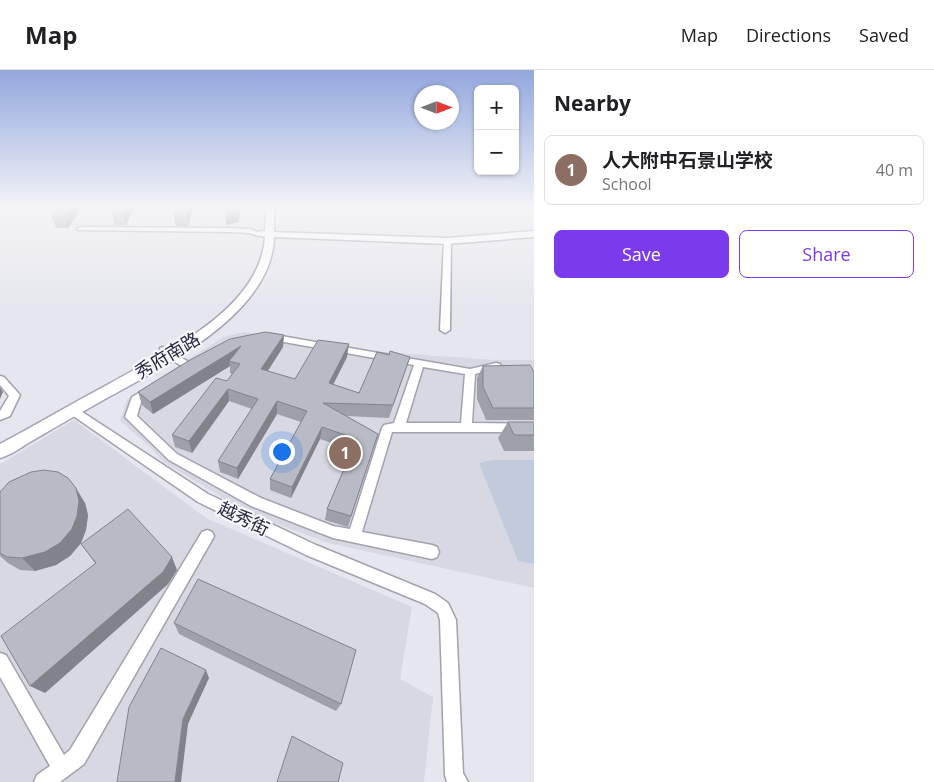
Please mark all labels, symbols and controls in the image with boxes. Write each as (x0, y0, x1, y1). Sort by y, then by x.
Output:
text: Map (25, 18, 77, 51)
text: Map (681, 23, 718, 47)
text: Directions (746, 23, 831, 47)
text: Saved (859, 23, 909, 47)
north arrow (414, 85, 459, 130)
map controls (474, 85, 519, 175)
button: + (474, 85, 519, 130)
text: Nearby (554, 89, 631, 117)
button: − (474, 130, 519, 175)
text: 人大附中石景山学校 (602, 147, 773, 173)
text: 1 (566, 159, 576, 181)
text: 40 m (876, 159, 913, 181)
text: School (602, 173, 652, 195)
button: Save (554, 230, 729, 278)
button: Share (739, 230, 914, 278)
street label: 秀府南路 (130, 326, 204, 384)
pin: 1 (329, 434, 361, 472)
your location (269, 439, 295, 465)
street label: 越秀街 (214, 495, 274, 541)

